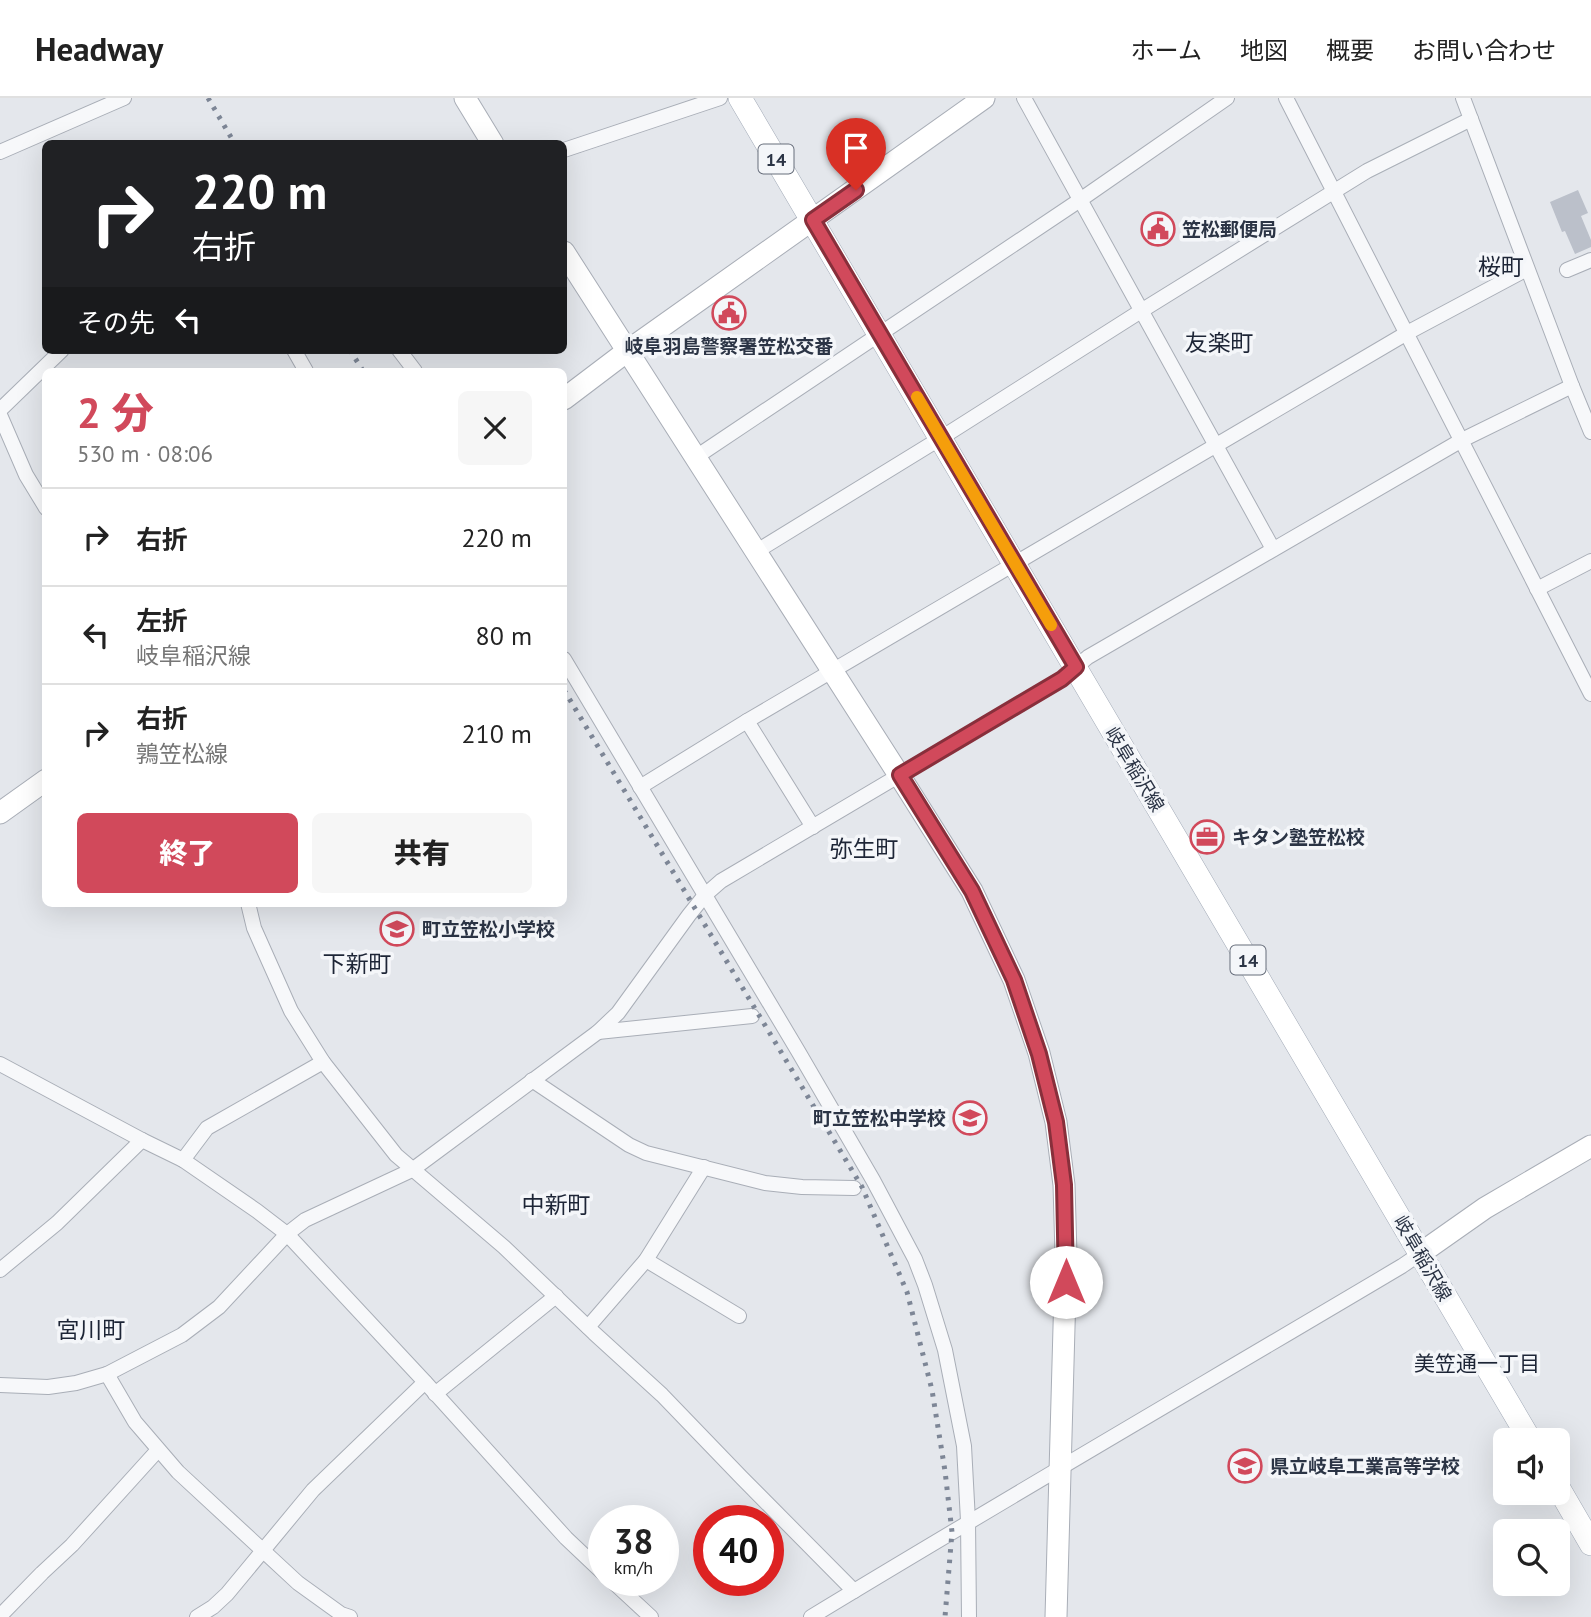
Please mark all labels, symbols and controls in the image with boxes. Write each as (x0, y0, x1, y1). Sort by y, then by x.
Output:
text: Headway (35, 27, 163, 70)
text: ホーム (1131, 35, 1202, 66)
text: 地図 (1240, 35, 1288, 66)
text: 概要 (1326, 35, 1374, 66)
text: お問い合わせ (1412, 35, 1556, 66)
pin (826, 118, 886, 190)
icon: arrive (837, 129, 875, 167)
road number: 14 (758, 144, 794, 174)
text: 220 m (192, 159, 327, 223)
icon: right (77, 168, 168, 259)
public building icon: 笠松郵便局 (1139, 210, 1177, 248)
place label: 笠松郵便局 (1182, 217, 1277, 241)
text: 右折 (192, 225, 256, 267)
district label: 桜町 (1478, 252, 1524, 281)
public building icon: 岐阜羽島警察署笠松交番 (710, 294, 748, 332)
icon: left (169, 301, 207, 339)
text: その先 (77, 306, 155, 339)
district label: 友楽町 (1185, 328, 1254, 357)
place label: 岐阜羽島警察署笠松交番 (624, 334, 834, 358)
text: 2 分 (77, 385, 153, 440)
button: close (458, 391, 532, 465)
text: 530 m · 08:06 (77, 439, 213, 468)
icon: right (77, 518, 115, 556)
text: 220 m (461, 521, 532, 554)
text: 右折 (136, 523, 188, 556)
text: 左折 (136, 604, 188, 637)
icon: left (77, 616, 115, 654)
text: 80 m (476, 619, 532, 652)
text: 岐阜稲沢線 (136, 641, 251, 670)
text: 右折 (136, 702, 188, 735)
icon: right (77, 714, 115, 752)
text: 210 m (461, 717, 532, 750)
street label: 岐阜稲沢線 (1100, 722, 1170, 816)
text: 鶉笠松線 (136, 739, 228, 768)
button: 終了 (77, 813, 298, 893)
button: 共有 (312, 813, 532, 893)
office icon: キタン塾笠松校 (1188, 818, 1226, 856)
place label: キタン塾笠松校 (1232, 825, 1365, 849)
district label: 弥生町 (830, 834, 899, 863)
school or university icon: 町立笠松小学校 (378, 910, 416, 948)
place label: 町立笠松小学校 (422, 917, 555, 941)
road number: 14 (1230, 946, 1266, 974)
district label: 下新町 (323, 949, 392, 978)
school or university icon: 町立笠松中学校 (951, 1099, 989, 1137)
place label: 町立笠松中学校 (813, 1106, 946, 1130)
district label: 中新町 (522, 1190, 591, 1219)
street label: 岐阜稲沢線 (1389, 1211, 1457, 1305)
position arrow (1029, 1245, 1103, 1319)
district label: 宮川町 (57, 1315, 126, 1344)
district label: 美笠通一丁目 (1414, 1350, 1540, 1377)
map controls (1493, 1428, 1570, 1596)
button: sound (1493, 1428, 1570, 1505)
school or university icon: 県立岐阜工業高等学校 (1226, 1447, 1264, 1485)
place label: 県立岐阜工業高等学校 (1270, 1454, 1460, 1478)
speed limit sign: 40 (693, 1505, 784, 1596)
text: 38 (614, 1518, 653, 1564)
button: search (1493, 1519, 1570, 1596)
text: km/h (614, 1556, 653, 1579)

